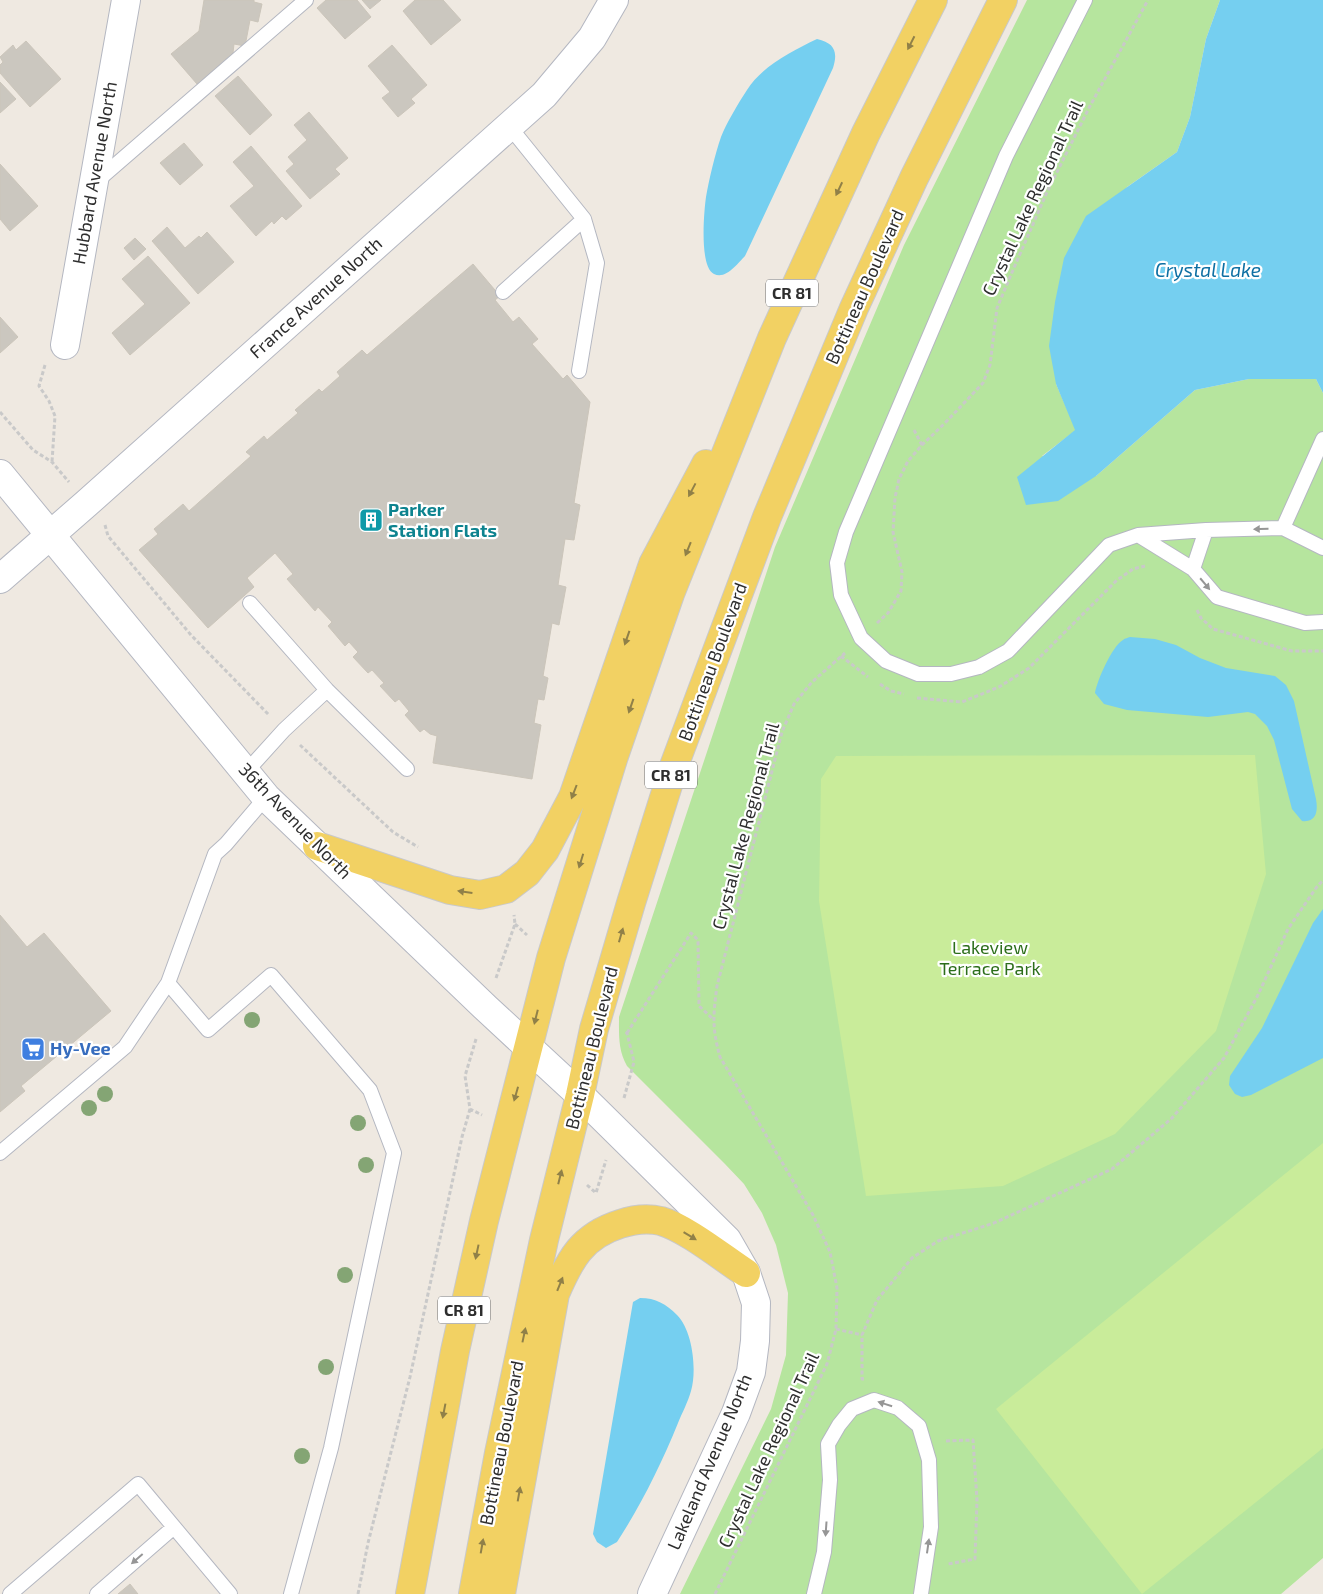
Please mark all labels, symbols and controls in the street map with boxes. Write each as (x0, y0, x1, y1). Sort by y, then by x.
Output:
one-way arrow (907, 36, 915, 51)
street label: Hubbard Avenue North (67, 80, 121, 266)
street label: Crystal Lake Regional Trail (977, 96, 1087, 299)
one-way arrow (835, 182, 843, 196)
street label: Bottineau Boulevard (820, 206, 908, 367)
street label: France Avenue North (245, 232, 386, 363)
water label: Crystal Lake (1155, 258, 1261, 282)
road number: CR 81 (766, 280, 818, 306)
one-way arrow (688, 483, 696, 497)
place label: Parker Station Flats (388, 498, 497, 541)
building icon: Parker Station Flats (358, 507, 384, 533)
one-way arrow (1253, 525, 1269, 533)
one-way arrow (684, 542, 692, 557)
one-way arrow (1200, 577, 1211, 590)
street label: Bottineau Boulevard (673, 579, 751, 744)
one-way arrow (623, 631, 630, 646)
one-way arrow (627, 699, 634, 714)
street label: Crystal Lake Regional Trail (707, 719, 783, 932)
street label: 36th Avenue North (235, 758, 357, 883)
road number: CR 81 (645, 762, 697, 788)
one-way arrow (570, 785, 578, 799)
one-way arrow (576, 854, 584, 869)
one-way arrow (456, 888, 472, 896)
one-way arrow (618, 927, 626, 942)
park label: Lakeview Terrace Park (939, 936, 1041, 979)
street label: Bottineau Boulevard (560, 964, 622, 1131)
one-way arrow (532, 1010, 540, 1025)
supermarket icon: Hy-Vee (20, 1036, 46, 1062)
place label: Hy-Vee (50, 1037, 111, 1059)
one-way arrow (511, 1087, 519, 1102)
one-way arrow (556, 1169, 564, 1184)
one-way arrow (683, 1231, 696, 1240)
one-way arrow (473, 1244, 481, 1259)
one-way arrow (556, 1276, 564, 1291)
road number: CR 81 (438, 1296, 490, 1324)
one-way arrow (520, 1328, 528, 1343)
street label: Crystal Lake Regional Trail (713, 1348, 823, 1551)
street label: Bottineau Boulevard (474, 1359, 528, 1527)
street label: Lakeland Avenue North (662, 1370, 756, 1553)
one-way arrow (878, 1400, 893, 1407)
one-way arrow (439, 1403, 447, 1419)
one-way arrow (515, 1487, 523, 1502)
one-way arrow (822, 1521, 830, 1537)
one-way arrow (925, 1537, 933, 1553)
one-way arrow (478, 1538, 486, 1554)
one-way arrow (131, 1554, 144, 1565)

